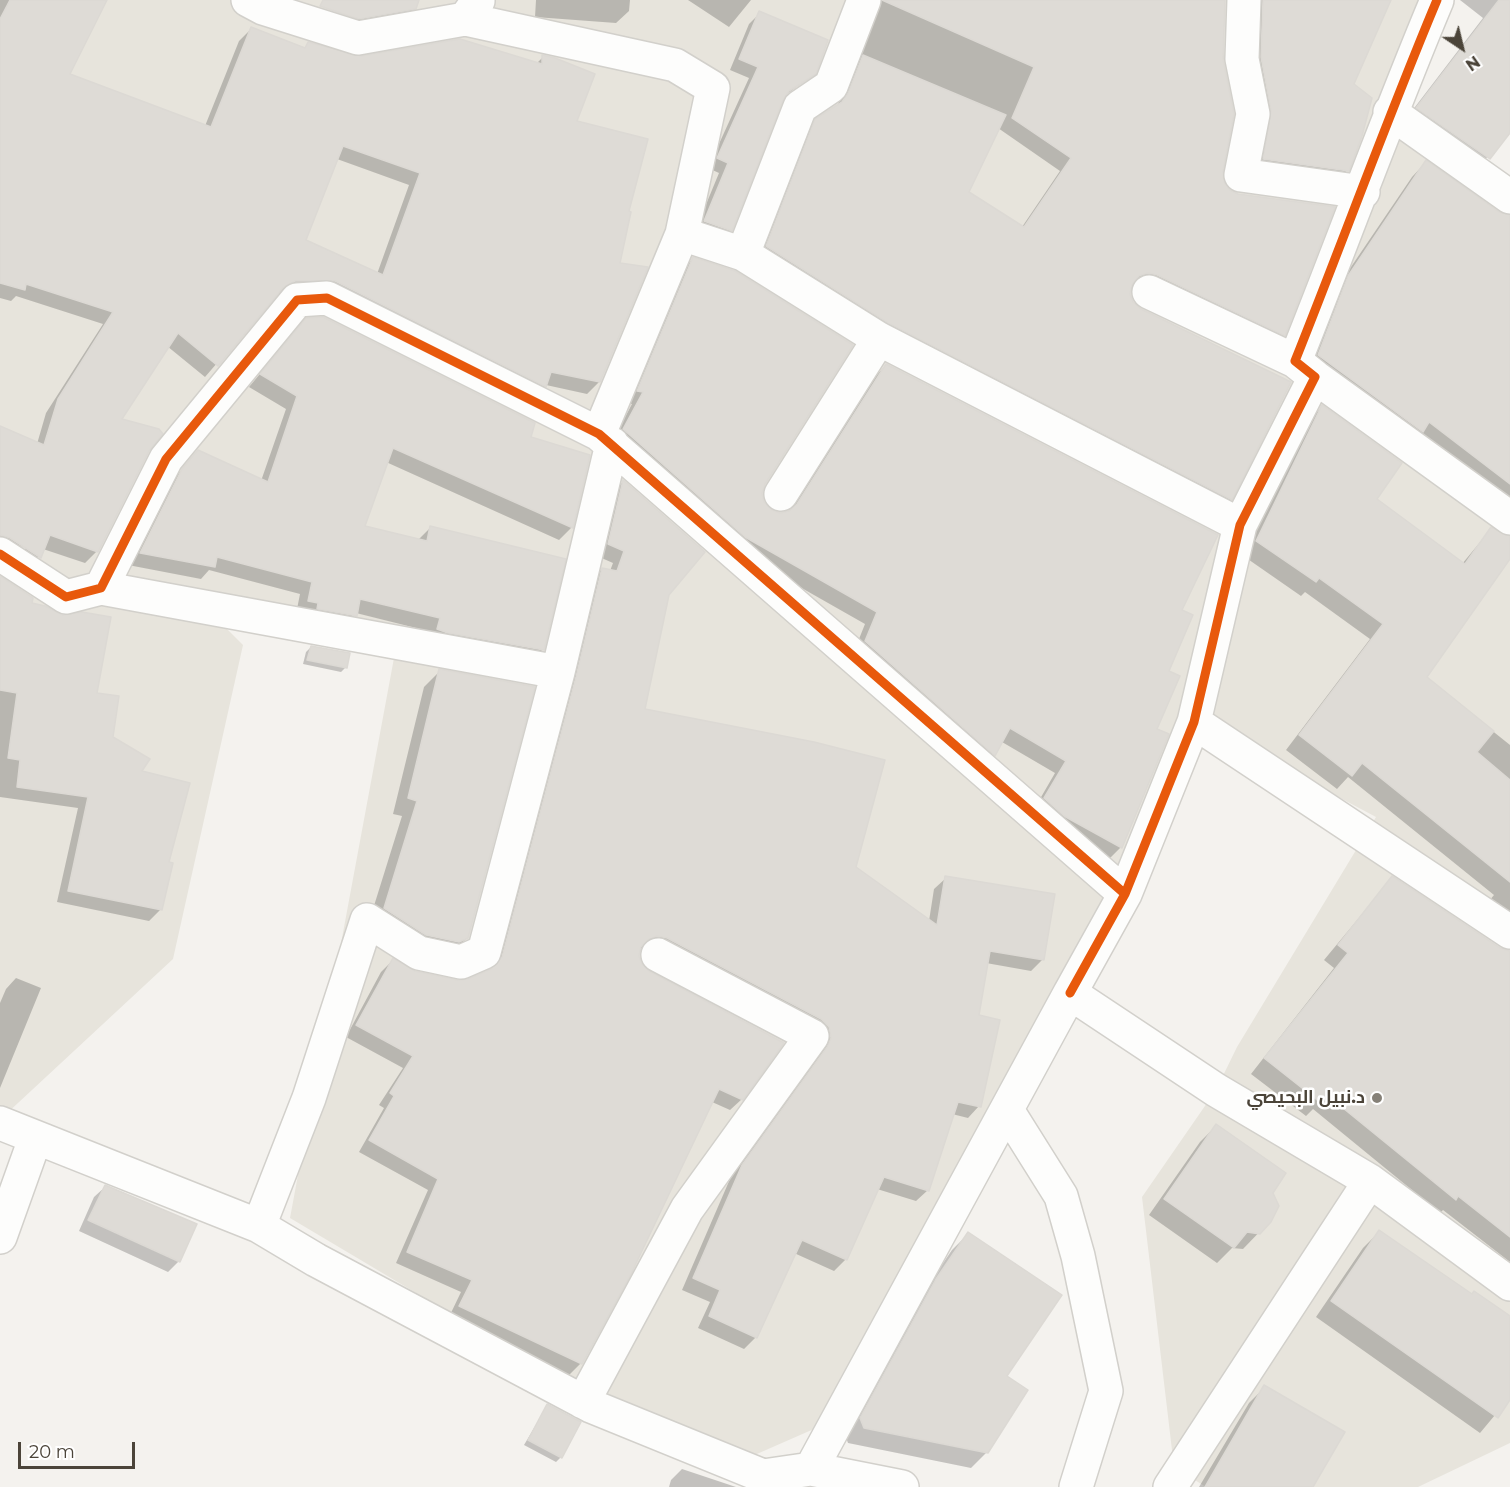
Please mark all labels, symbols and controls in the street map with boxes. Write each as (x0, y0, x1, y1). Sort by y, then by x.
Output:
north arrow (1432, 18, 1492, 78)
text: N (1462, 52, 1483, 75)
place label: د.نبيل البحيصي (1247, 1087, 1365, 1109)
marker: د.نبيل البحيصي (1370, 1091, 1384, 1105)
scale bar (21, 1430, 138, 1468)
text: 20 m (29, 1441, 75, 1463)

